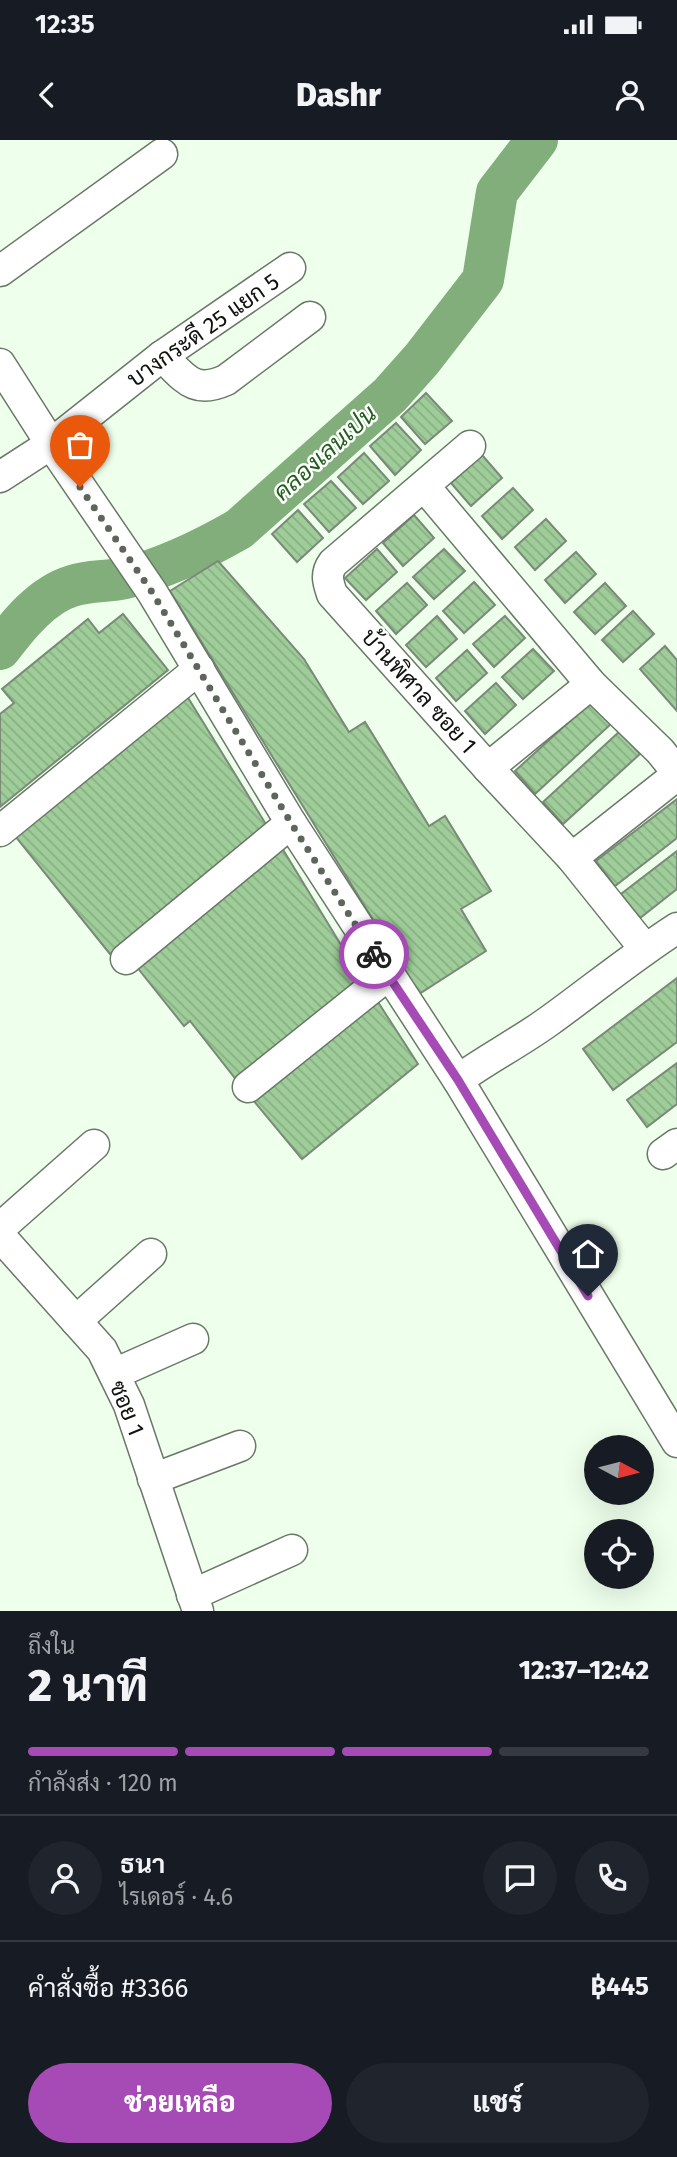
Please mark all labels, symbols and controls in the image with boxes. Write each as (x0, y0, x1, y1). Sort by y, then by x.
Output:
text: 12:35 (35, 9, 95, 40)
icon: back (28, 76, 66, 114)
text: Dashr (296, 76, 381, 114)
icon: person (611, 76, 649, 114)
street label: บางกระดี 25 แยก 5 (121, 266, 284, 393)
water label: คลองเลนเปน (268, 400, 382, 506)
pin (50, 415, 110, 487)
icon: bag (61, 426, 99, 464)
street label: บ้านพิศาล ซอย 1 (356, 622, 483, 759)
courier (339, 919, 409, 989)
icon: bike (355, 935, 393, 973)
pin (558, 1224, 618, 1296)
icon: home (569, 1235, 607, 1273)
street label: ซอย 1 (103, 1376, 151, 1440)
north arrow (584, 1435, 654, 1505)
map controls (584, 1435, 654, 1589)
button: locate (584, 1519, 654, 1589)
text: ถึงใน (28, 1632, 75, 1660)
text: 12:37–12:42 (519, 1655, 649, 1686)
text: 2 นาที (28, 1658, 148, 1713)
text: กำลังส่ง · 120 m (28, 1769, 178, 1797)
button: person (28, 1841, 102, 1915)
button: chat (483, 1841, 557, 1915)
button: phone (575, 1841, 649, 1915)
text: ธนา (120, 1849, 165, 1880)
text: ไรเดอร์ · 4.6 (120, 1883, 233, 1911)
text: ฿445 (591, 1971, 649, 2002)
text: คำสั่งซื้อ #3366 (28, 1973, 188, 2004)
button: ช่วยเหลือ (28, 2063, 332, 2143)
button: แชร์ (346, 2063, 649, 2143)

